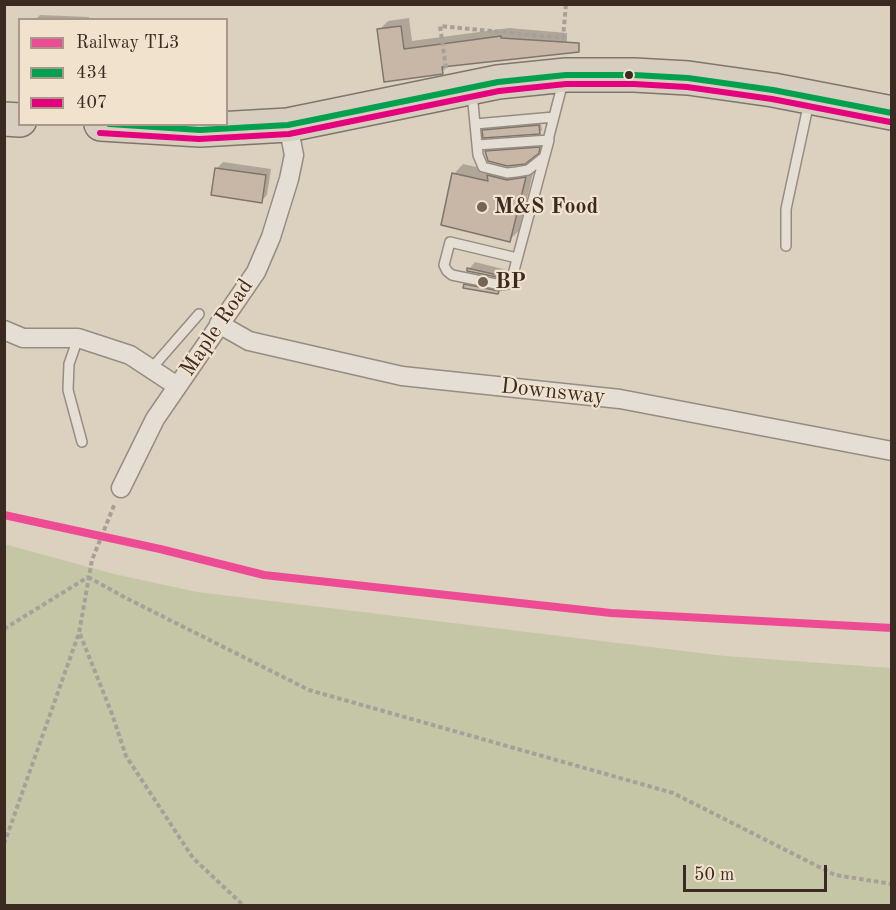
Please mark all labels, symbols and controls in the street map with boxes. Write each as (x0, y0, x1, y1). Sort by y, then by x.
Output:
legend (18, 18, 228, 126)
text: Railway TL3 (76, 34, 179, 52)
text: 434 (76, 64, 107, 82)
unlabelled marker (623, 69, 635, 81)
text: 407 (76, 94, 107, 112)
place label: M&S Food (494, 194, 598, 220)
marker: M&S Food (475, 200, 489, 214)
place label: BP (495, 269, 526, 295)
street label: Maple Road (175, 274, 259, 382)
marker: BP (476, 275, 490, 289)
street label: Downsway (500, 373, 606, 411)
scale bar (686, 853, 830, 891)
text: 50 m (694, 866, 734, 884)

